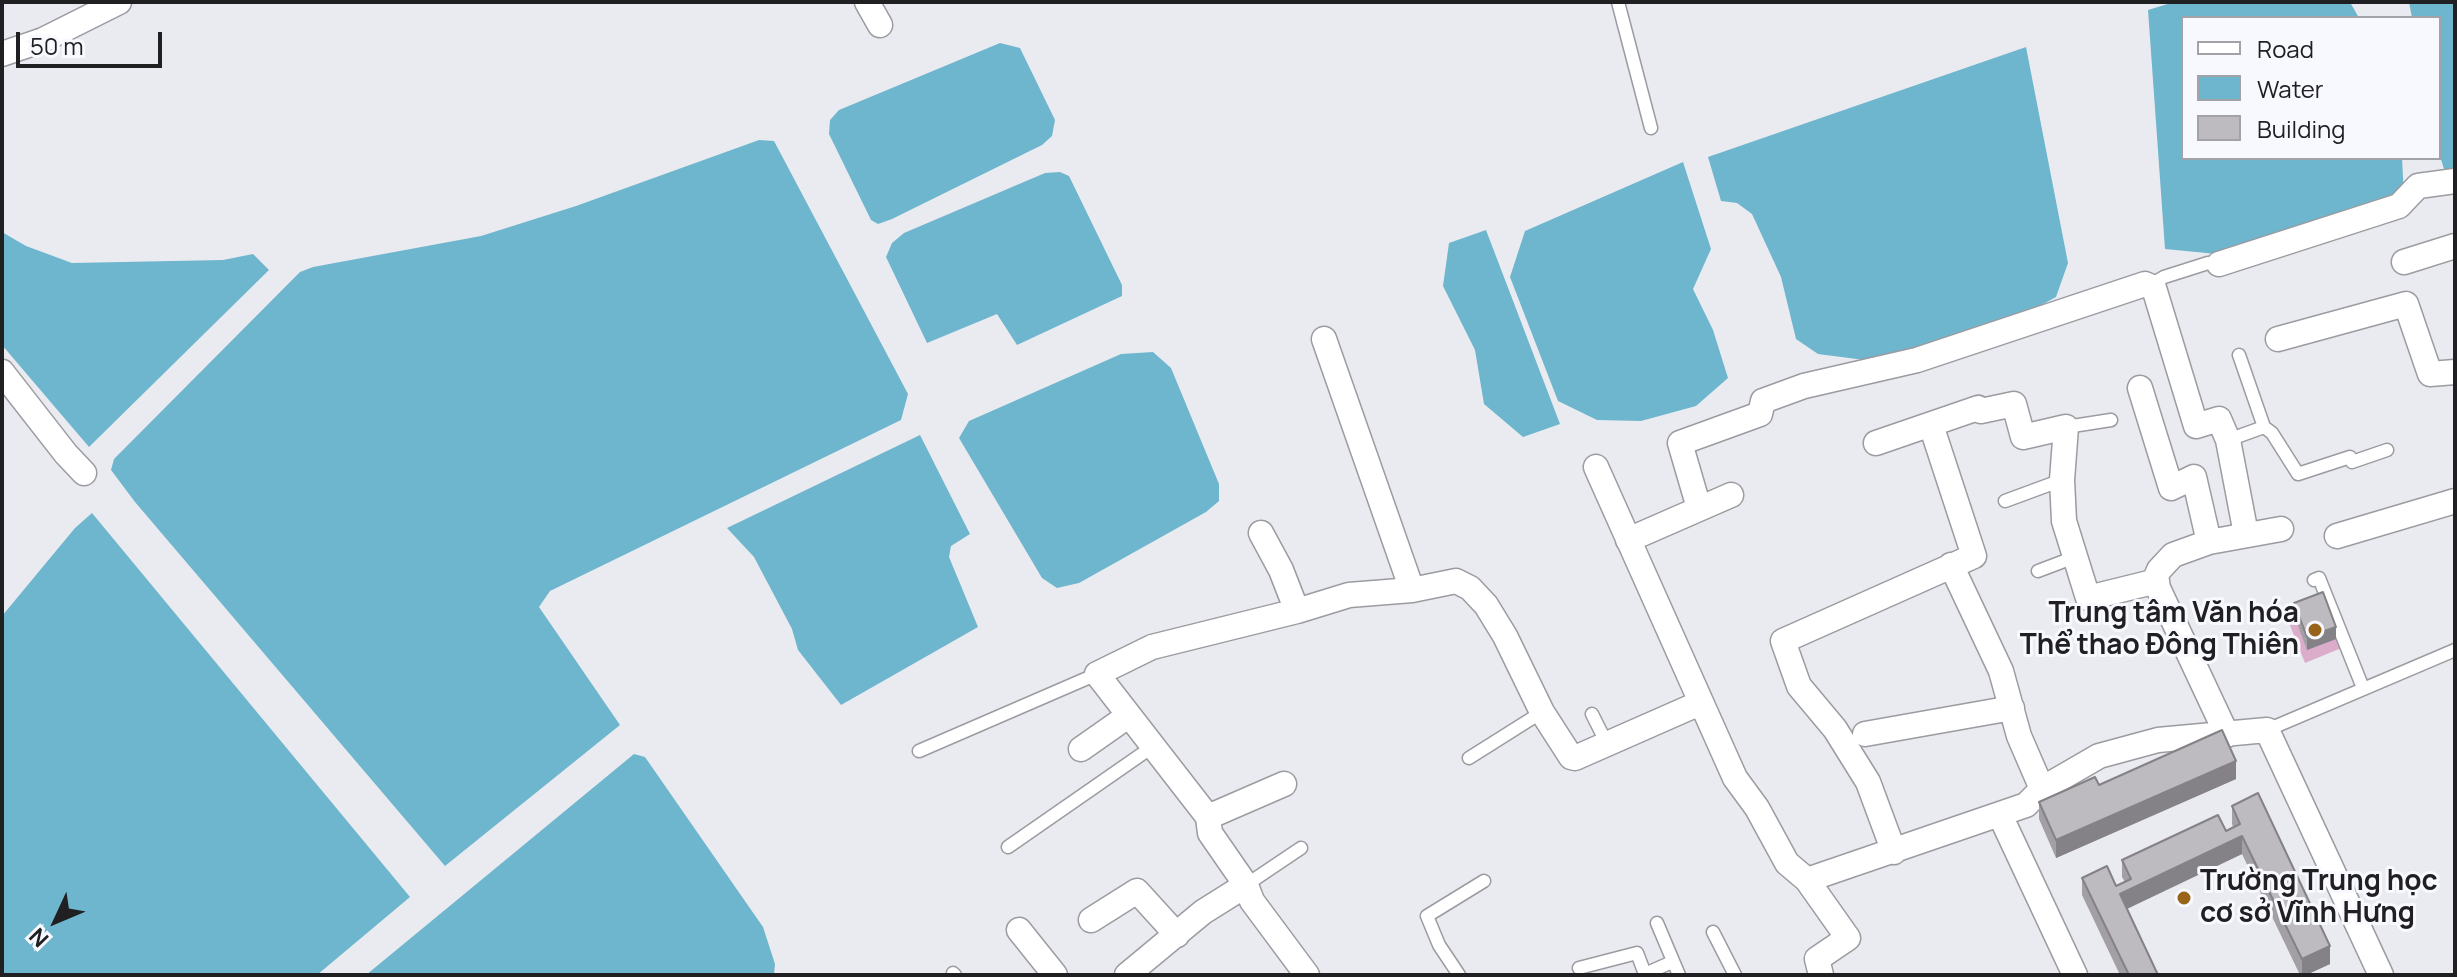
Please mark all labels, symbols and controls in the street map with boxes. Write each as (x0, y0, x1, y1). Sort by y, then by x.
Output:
scale bar (20, 16, 166, 66)
legend (2181, 16, 2441, 160)
text: 50 m (30, 29, 84, 62)
text: Road (2257, 32, 2314, 65)
text: Water (2257, 72, 2324, 105)
text: Building (2257, 112, 2345, 145)
place label: Trung tâm Văn hóa Thể thao Đông Thiên (2020, 597, 2299, 663)
marker: Trung tâm Văn hóa Thể thao Đông Thiên (2306, 621, 2324, 639)
place label: Trường Trung học cơ sở Vĩnh Hưng (2200, 865, 2438, 931)
north arrow (16, 881, 96, 961)
marker: Trường Trung học cơ sở Vĩnh Hưng (2175, 889, 2193, 907)
text: N (22, 922, 55, 954)

